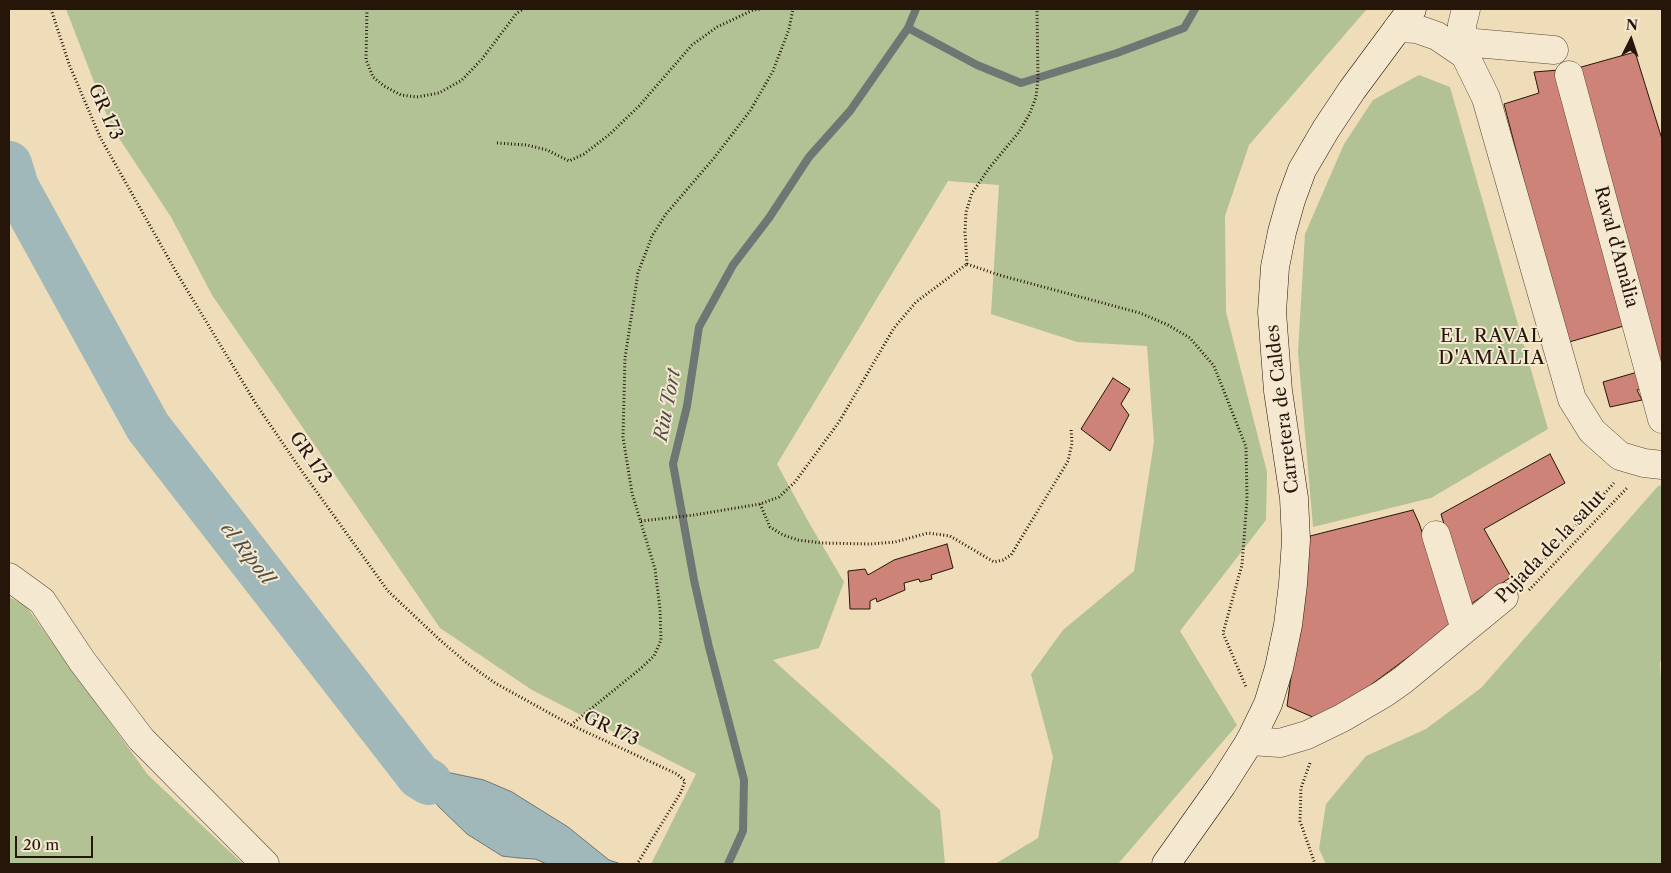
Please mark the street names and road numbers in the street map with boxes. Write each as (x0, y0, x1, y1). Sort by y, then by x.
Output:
street label: GR 173 (83, 81, 127, 143)
street label: Raval d'Amàlia (1589, 184, 1643, 310)
street label: Carretera de Caldes (1262, 323, 1304, 495)
street label: GR 173 (284, 428, 336, 488)
street label: Pujada de la salut (1492, 486, 1610, 608)
street label: GR 173 (580, 707, 642, 751)

